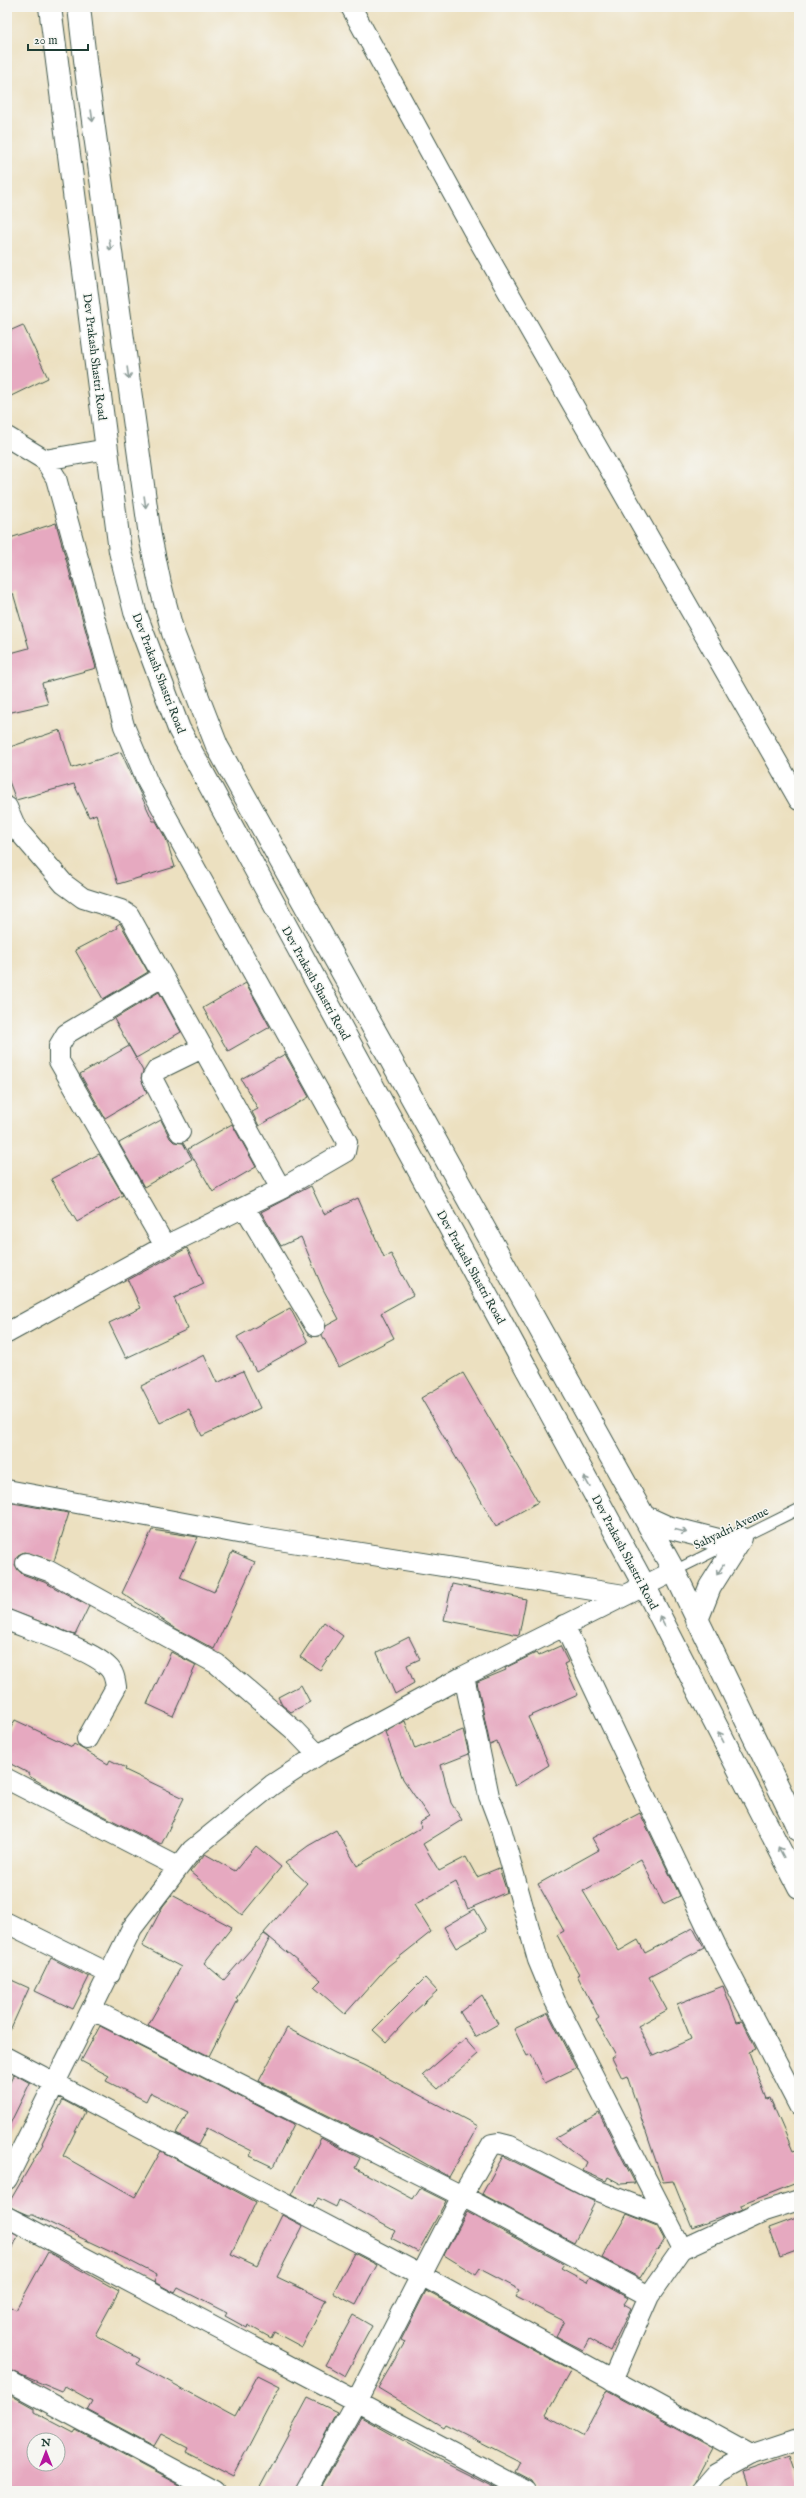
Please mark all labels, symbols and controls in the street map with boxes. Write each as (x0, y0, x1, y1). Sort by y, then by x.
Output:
scale bar (28, 26, 88, 52)
text: 20 m (34, 33, 57, 48)
one-way arrow (88, 109, 96, 122)
one-way arrow (106, 238, 114, 251)
street label: Dev Prakash Shastri Road (79, 293, 110, 422)
one-way arrow (124, 367, 132, 380)
one-way arrow (141, 495, 149, 508)
street label: Dev Prakash Shastri Road (129, 611, 189, 736)
street label: Dev Prakash Shastri Road (278, 924, 353, 1043)
street label: Dev Prakash Shastri Road (433, 1208, 508, 1327)
one-way arrow (583, 1476, 591, 1488)
street label: Dev Prakash Shastri Road (588, 1492, 661, 1613)
street label: Sahyadri Avenue (691, 1504, 772, 1553)
one-way arrow (674, 1528, 687, 1535)
one-way arrow (716, 1565, 724, 1576)
one-way arrow (658, 1615, 665, 1627)
one-way arrow (717, 1731, 725, 1743)
one-way arrow (777, 1847, 784, 1859)
north arrow (26, 2432, 66, 2472)
text: N (40, 2436, 51, 2450)

